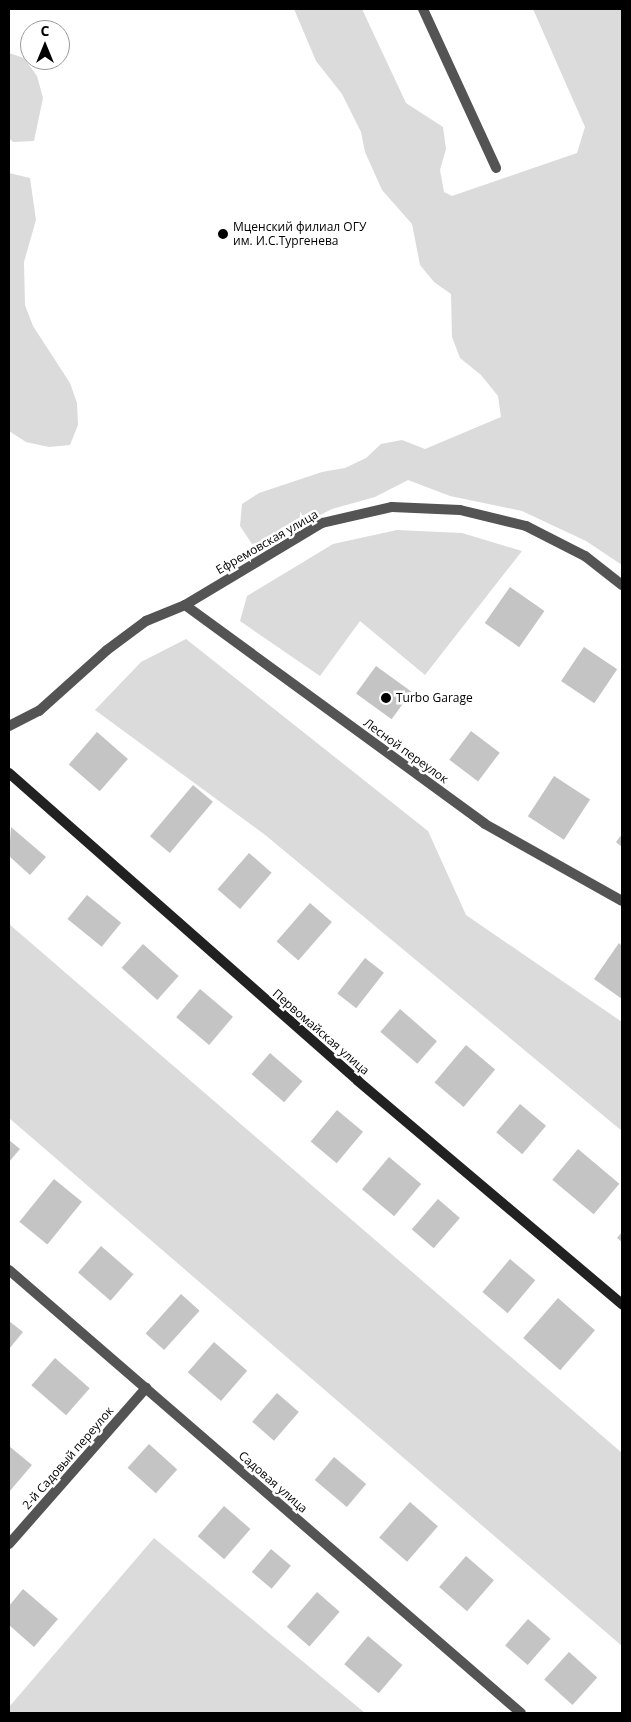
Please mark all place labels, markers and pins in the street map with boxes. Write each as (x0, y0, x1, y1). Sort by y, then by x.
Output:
place label: Мценский филиал ОГУ им. И.С.Тургенева (233, 220, 366, 248)
marker: Мценский филиал ОГУ им. И.С.Тургенева (217, 228, 229, 240)
place label: Turbo Garage (396, 691, 473, 705)
marker: Turbo Garage (380, 692, 392, 704)

